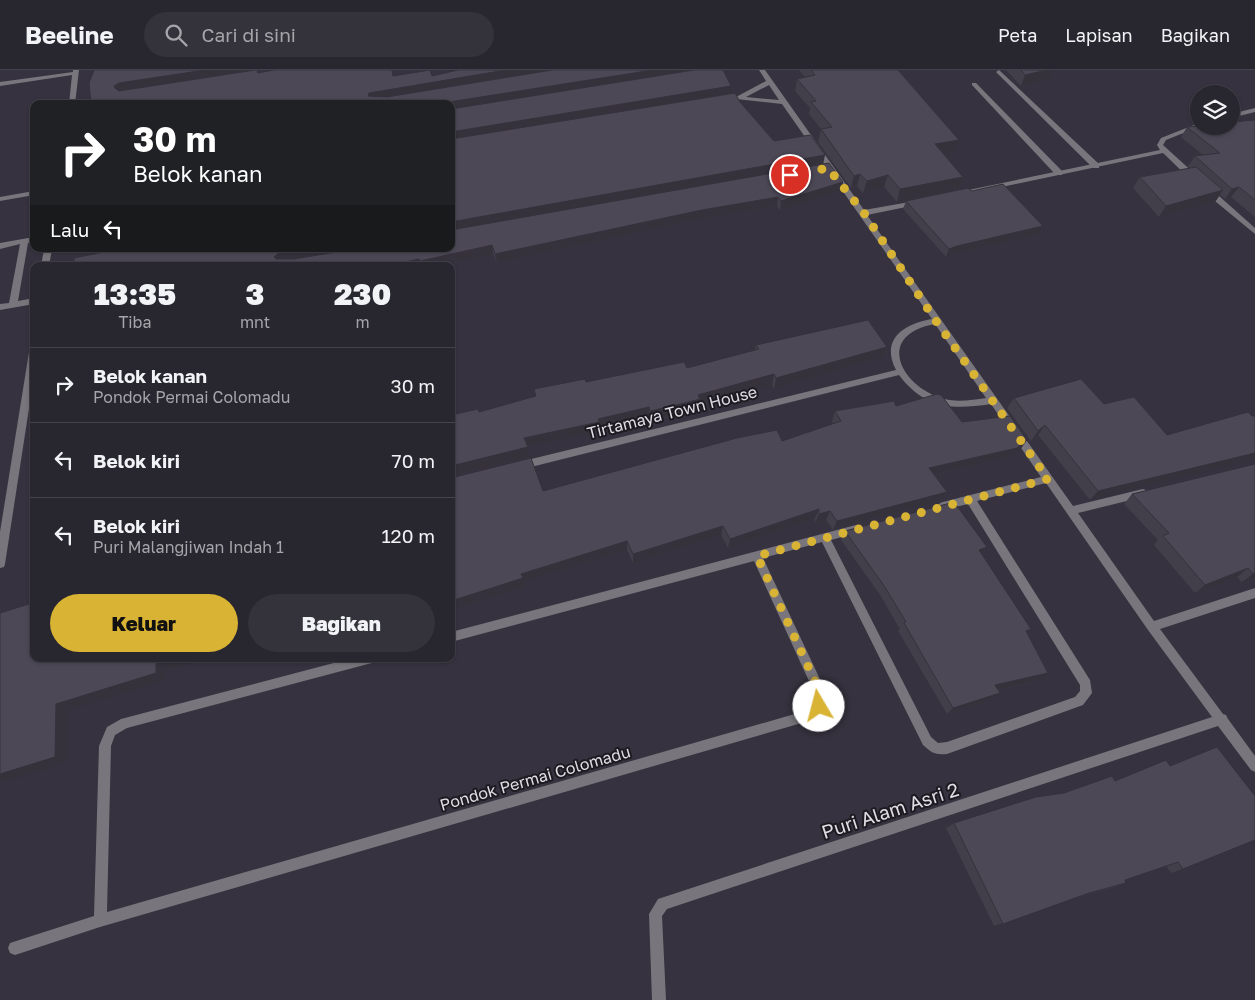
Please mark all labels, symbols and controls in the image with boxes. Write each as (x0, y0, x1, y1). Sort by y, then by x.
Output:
search box (144, 12, 494, 57)
text: Beeline (25, 20, 114, 49)
icon: search (162, 21, 190, 49)
text: Cari di sini (202, 23, 296, 46)
text: Peta (998, 24, 1037, 46)
text: Lapisan (1065, 24, 1133, 46)
text: Bagikan (1161, 24, 1230, 46)
map controls (1190, 85, 1240, 135)
button: layers (1190, 85, 1240, 135)
text: 30 m (133, 118, 216, 160)
icon: right (50, 120, 115, 185)
pin (769, 154, 811, 196)
text: Belok kanan (133, 160, 263, 187)
icon: arrive (776, 161, 804, 189)
icon: left (99, 215, 127, 243)
text: Lalu (50, 218, 89, 241)
text: 13:35 (94, 276, 176, 312)
text: 3 (246, 276, 265, 312)
text: 230 (334, 276, 391, 312)
text: Tiba (118, 312, 152, 332)
text: mnt (240, 312, 270, 332)
text: m (355, 312, 370, 332)
text: Belok kanan (93, 364, 207, 387)
icon: right (50, 371, 78, 399)
text: 30 m (391, 374, 435, 397)
street label: Tirtamaya Town House (585, 381, 759, 443)
text: Pondok Permai Colomadu (93, 387, 290, 407)
icon: left (50, 446, 78, 474)
text: Belok kiri (93, 449, 180, 472)
text: 70 m (392, 449, 435, 472)
text: Belok kiri (93, 514, 180, 537)
icon: left (50, 521, 78, 549)
text: 120 m (381, 524, 435, 547)
text: Puri Malangjiwan Indah 1 (93, 537, 284, 557)
button: Keluar (50, 594, 238, 652)
button: Bagikan (248, 594, 435, 652)
position arrow (792, 679, 844, 731)
street label: Pondok Permai Colomadu (437, 741, 633, 815)
street label: Puri Alam Asri 2 (818, 777, 962, 843)

